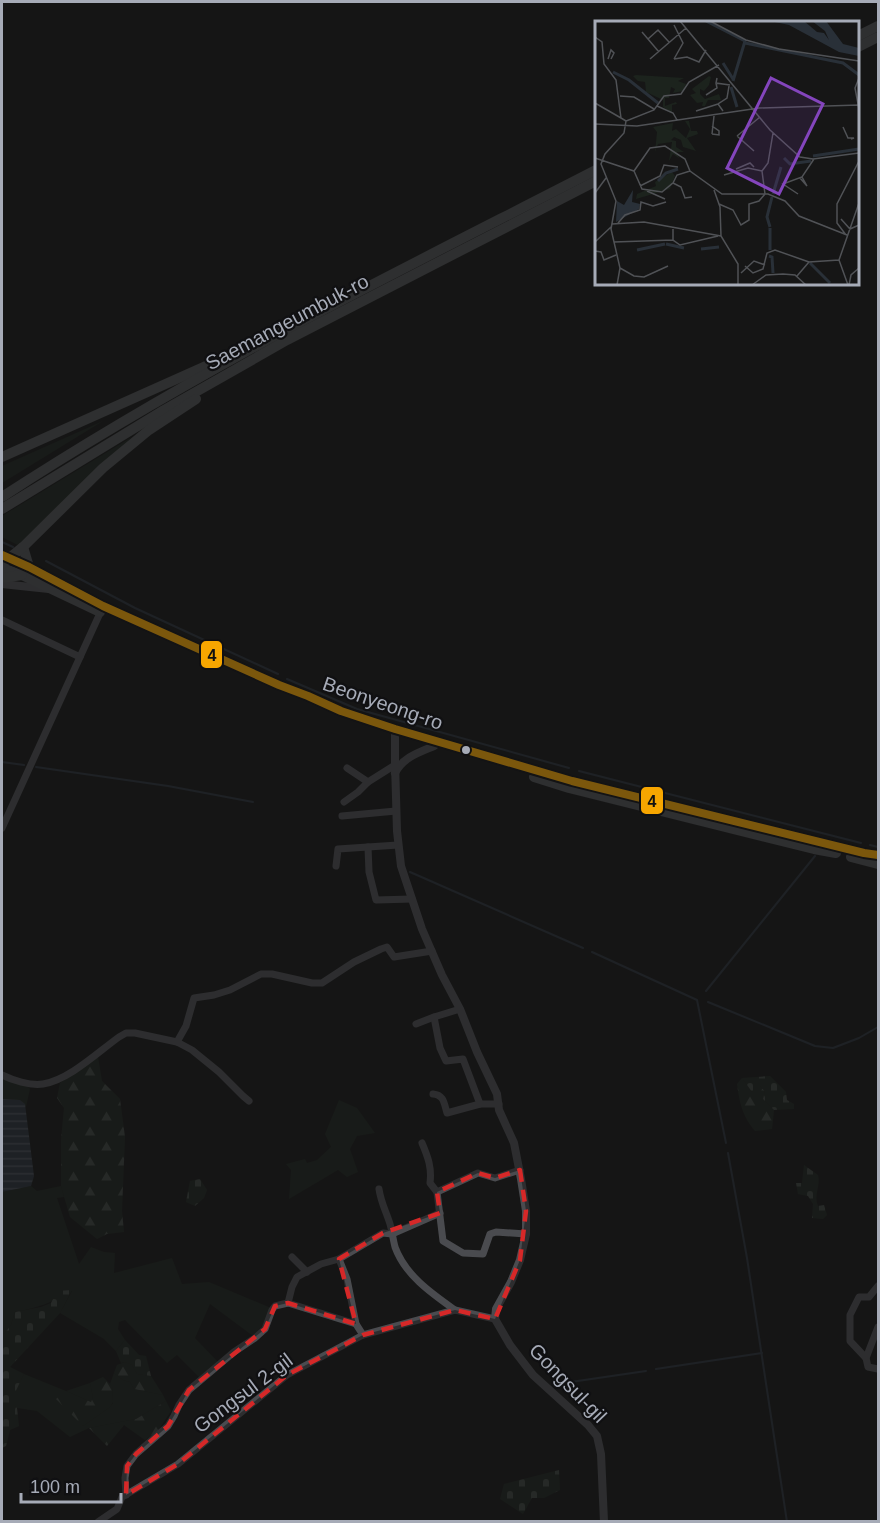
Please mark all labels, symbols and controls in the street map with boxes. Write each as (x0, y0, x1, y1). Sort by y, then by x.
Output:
inset map (595, 21, 859, 285)
street label: Saemangeumbuk-ro (202, 270, 372, 374)
line badge: 4 (200, 640, 223, 669)
text: 4 (208, 647, 217, 664)
street label: Beonyeong-ro (320, 672, 446, 734)
unlabelled marker (460, 744, 472, 756)
line badge: 4 (640, 786, 664, 815)
text: 4 (648, 793, 657, 810)
street label: Gongsul-gil (525, 1339, 611, 1427)
street label: Gongsul 2-gil (189, 1349, 297, 1437)
scale bar (21, 1466, 122, 1504)
text: 100 m (30, 1477, 80, 1497)

